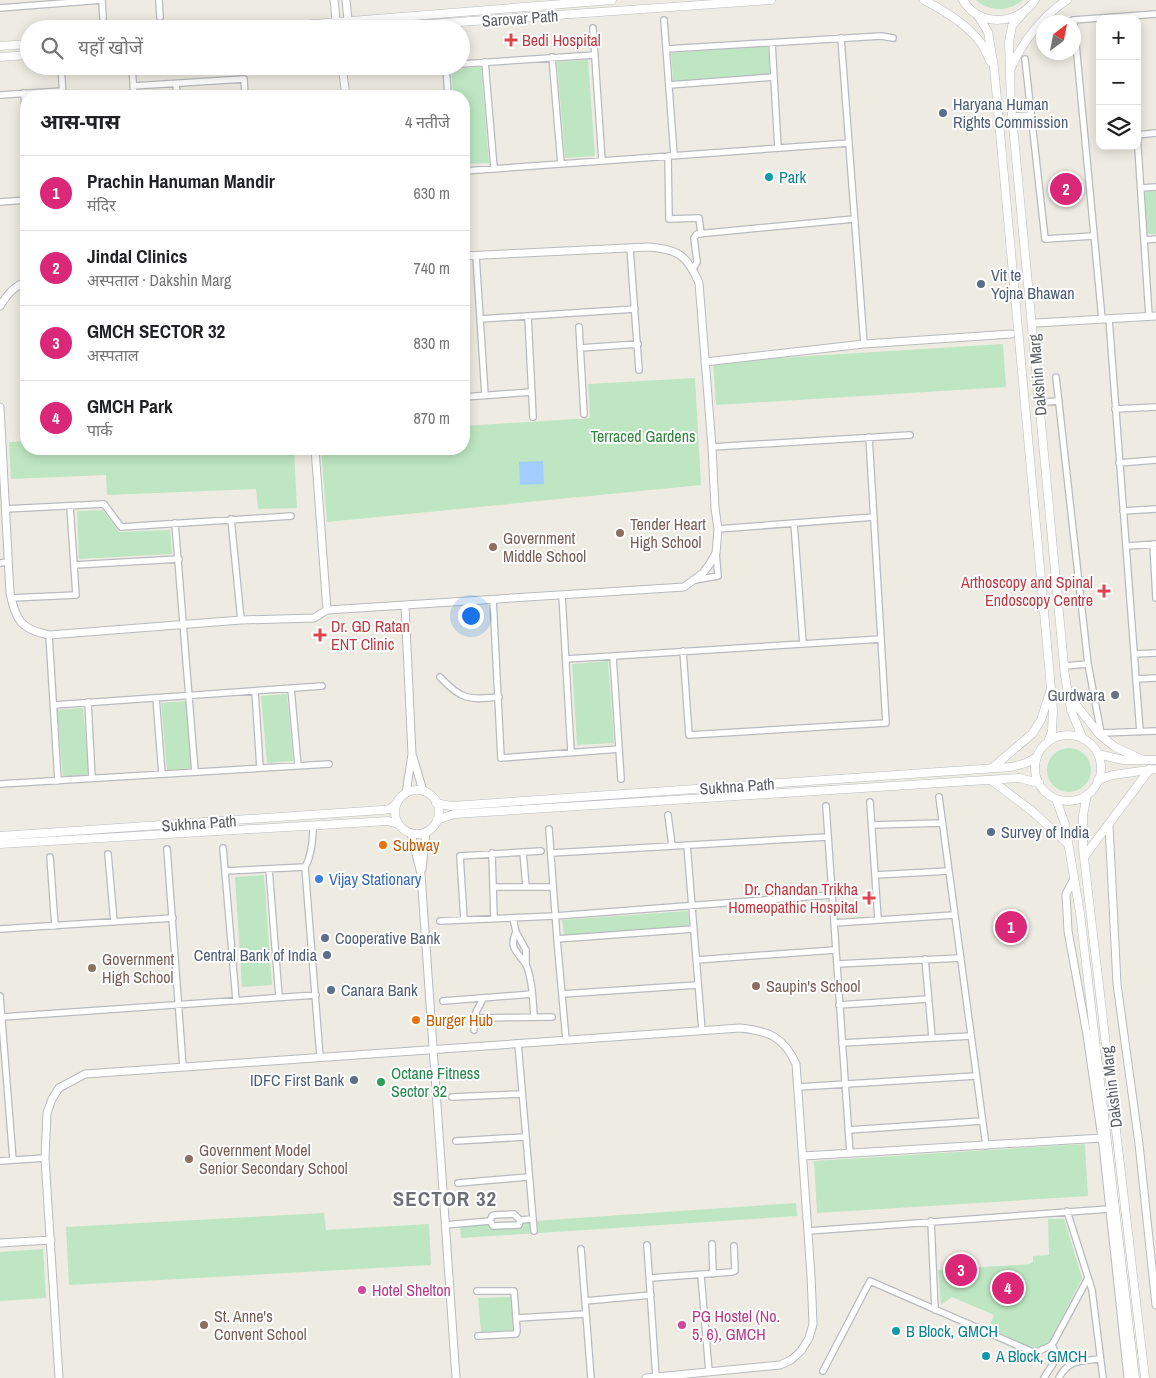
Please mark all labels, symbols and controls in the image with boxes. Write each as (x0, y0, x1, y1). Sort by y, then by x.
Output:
street label: Sarovar Path (481, 4, 559, 32)
north arrow (1036, 15, 1081, 60)
map controls (1096, 15, 1141, 150)
button: + (1096, 15, 1141, 60)
search box (20, 20, 470, 75)
place label: Bedi Hospital (522, 29, 601, 51)
marker: Bedi Hospital (504, 33, 518, 47)
icon: search (38, 34, 66, 62)
text: यहाँ खोजें (78, 34, 143, 60)
button: − (1096, 60, 1141, 105)
place label: Haryana Human Rights Commission (953, 93, 1068, 133)
button: layers (1096, 105, 1141, 150)
text: आस-पास (40, 107, 120, 136)
marker: Haryana Human Rights Commission (937, 107, 949, 119)
text: 4 नतीजे (405, 111, 450, 133)
place label: Park (779, 166, 806, 188)
text: Prachin Hanuman Mandir (87, 168, 275, 194)
pin: 2 (1050, 170, 1082, 208)
marker: Park (763, 171, 775, 183)
text: 1 (52, 182, 60, 204)
text: 630 m (414, 182, 450, 204)
text: मंदिर (87, 194, 116, 216)
text: Jindal Clinics (87, 243, 187, 269)
text: 2 (52, 257, 60, 279)
text: 740 m (414, 257, 450, 279)
place label: Vit te Yojna Bhawan (991, 264, 1075, 304)
text: अस्पताल · Dakshin Marg (87, 269, 231, 291)
marker: Vit te Yojna Bhawan (975, 278, 987, 290)
text: GMCH SECTOR 32 (87, 318, 225, 344)
text: 3 (52, 332, 60, 354)
text: 830 m (414, 332, 450, 354)
street label: Dakshin Marg (1022, 333, 1052, 417)
text: अस्पताल (87, 344, 139, 366)
text: GMCH Park (87, 393, 173, 419)
text: 4 (52, 407, 60, 429)
text: 870 m (414, 407, 450, 429)
text: पार्क (87, 419, 113, 441)
park label: Terraced Gardens (590, 425, 696, 447)
place label: Tender Heart High School (630, 513, 706, 553)
place label: Government Middle School (503, 527, 586, 567)
marker: Tender Heart High School (614, 527, 626, 539)
marker: Government Middle School (487, 541, 499, 553)
place label: Arthoscopy and Spinal Endoscopy Centre (960, 571, 1093, 611)
marker: Arthoscopy and Spinal Endoscopy Centre (1097, 584, 1111, 598)
your location (458, 603, 484, 629)
place label: Dr. GD Ratan ENT Clinic (331, 615, 410, 655)
marker: Dr. GD Ratan ENT Clinic (313, 628, 327, 642)
place label: Gurdwara (1047, 684, 1106, 706)
marker: Gurdwara (1109, 689, 1121, 701)
street label: Sukhna Path (699, 772, 775, 800)
street label: Sukhna Path (161, 809, 237, 837)
place label: Survey of India (1001, 821, 1090, 843)
marker: Survey of India (985, 826, 997, 838)
place label: Subway (393, 834, 440, 856)
marker: Subway (377, 839, 389, 851)
place label: Vijay Stationary (329, 868, 422, 890)
marker: Vijay Stationary (313, 873, 325, 885)
place label: Dr. Chandan Trikha Homeopathic Hospital (728, 878, 859, 918)
marker: Dr. Chandan Trikha Homeopathic Hospital (862, 891, 876, 905)
pin: 1 (995, 908, 1027, 946)
place label: Cooperative Bank (335, 927, 440, 949)
marker: Cooperative Bank (319, 932, 331, 944)
place label: Central Bank of India (194, 944, 318, 966)
place label: Government High School (102, 948, 175, 988)
marker: Central Bank of India (321, 949, 333, 961)
marker: Government High School (86, 962, 98, 974)
place label: Saupin's School (766, 975, 861, 997)
place label: Canara Bank (341, 979, 418, 1001)
marker: Saupin's School (750, 980, 762, 992)
marker: Canara Bank (325, 984, 337, 996)
place label: Burger Hub (426, 1009, 493, 1031)
marker: Burger Hub (410, 1014, 422, 1026)
street label: Dakshin Marg (1095, 1044, 1127, 1129)
place label: Octane Fitness Sector 32 (391, 1062, 480, 1102)
place label: IDFC First Bank (250, 1069, 344, 1091)
marker: IDFC First Bank (348, 1074, 360, 1086)
marker: Octane Fitness Sector 32 (375, 1076, 387, 1088)
place label: Government Model Senior Secondary School (199, 1139, 348, 1179)
marker: Government Model Senior Secondary School (183, 1153, 195, 1165)
district label: SECTOR 32 (393, 1184, 497, 1213)
pin: 3 (945, 1251, 977, 1289)
pin: 4 (992, 1269, 1024, 1307)
place label: Hotel Shelton (372, 1279, 451, 1301)
marker: Hotel Shelton (356, 1284, 368, 1296)
place label: St. Anne's Convent School (214, 1305, 307, 1345)
place label: PG Hostel (No. 5, 6), GMCH (692, 1305, 780, 1345)
marker: St. Anne's Convent School (198, 1319, 210, 1331)
marker: PG Hostel (No. 5, 6), GMCH (676, 1319, 688, 1331)
place label: B Block, GMCH (906, 1320, 998, 1342)
marker: B Block, GMCH (890, 1325, 902, 1337)
place label: A Block, GMCH (995, 1345, 1087, 1367)
marker: A Block, GMCH (980, 1350, 992, 1362)

